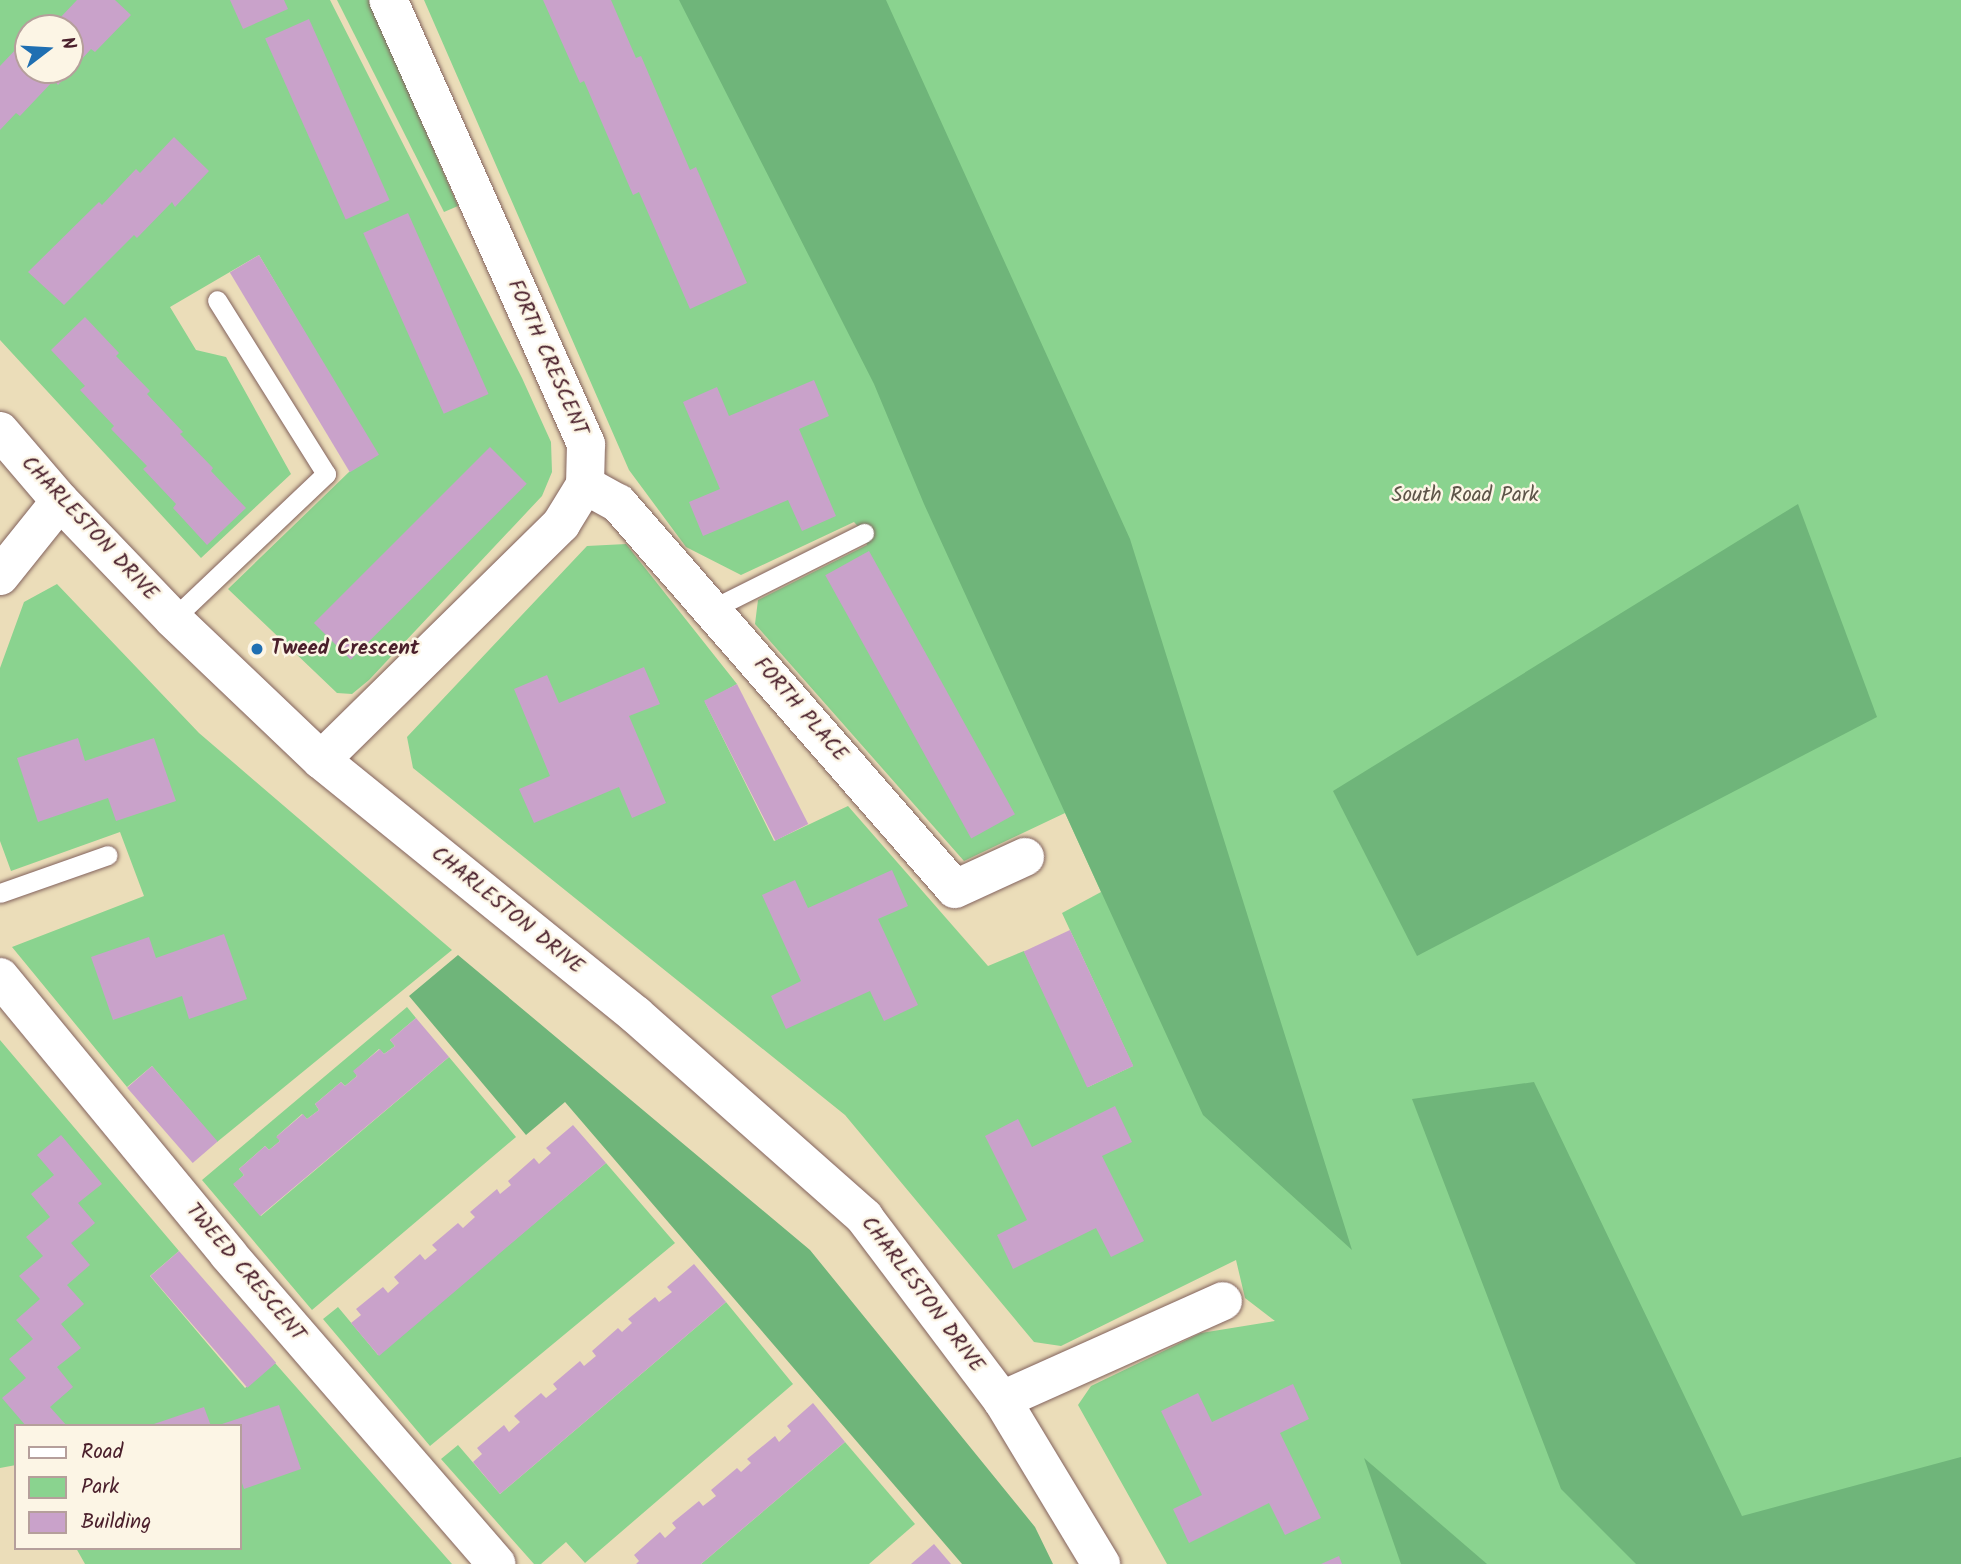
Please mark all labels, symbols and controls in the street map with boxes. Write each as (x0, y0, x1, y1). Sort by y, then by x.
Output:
north arrow (14, 14, 84, 84)
text: N (51, 33, 83, 54)
street label: FORTH CRESCENT (501, 276, 593, 440)
street label: CHARLESTON DRIVE (15, 451, 163, 607)
park label: South Road Park (1391, 483, 1539, 509)
place label: Tweed Crescent (271, 636, 419, 662)
marker: Tweed Crescent (249, 641, 265, 657)
street label: FORTH PLACE (748, 653, 852, 767)
street label: CHARLESTON DRIVE (426, 842, 588, 980)
street label: TWEED CRESCENT (180, 1199, 310, 1347)
street label: CHARLESTON DRIVE (855, 1212, 989, 1378)
legend (14, 1424, 242, 1550)
text: Road (81, 1436, 123, 1469)
text: Park (81, 1471, 119, 1504)
text: Building (81, 1506, 151, 1539)

